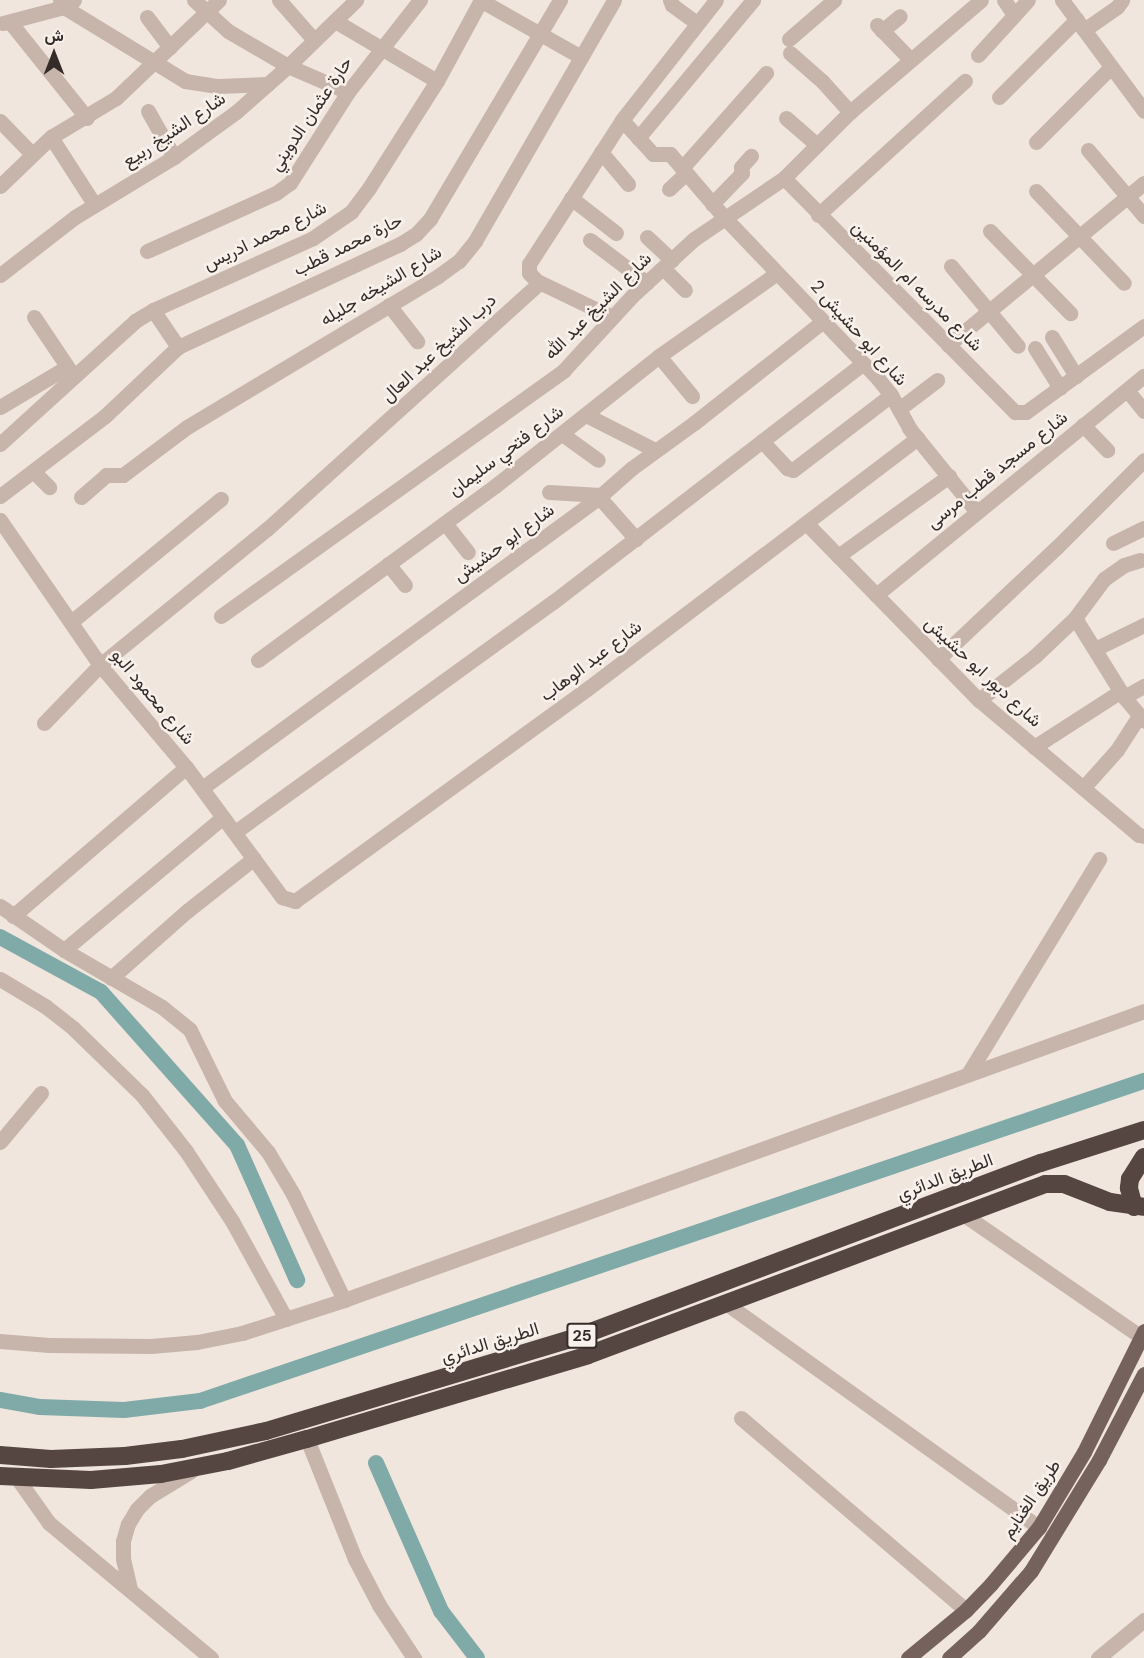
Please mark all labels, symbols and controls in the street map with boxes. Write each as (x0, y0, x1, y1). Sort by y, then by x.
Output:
north arrow (24, 24, 84, 84)
text: ش (44, 25, 64, 46)
street label: حارة عثمان الدويني (265, 53, 357, 175)
street label: شارع الشيخ ربيع (118, 88, 230, 172)
street label: شارع محمد ادريس (200, 197, 330, 275)
street label: حارة محمد قطب (290, 209, 406, 281)
street label: شارع مدرسه ام المؤمنين (847, 216, 987, 356)
street label: شارع الشيخه جليله (316, 241, 446, 331)
street label: شارع الشيخ عبد الله (540, 248, 656, 364)
street label: شارع ابو حشيش 2 (806, 276, 912, 390)
street label: درب الشيخ عبد العال (377, 289, 501, 407)
street label: شارع فتحي سليمان (444, 401, 568, 501)
street label: شارع مسجد قطب مرسى (922, 406, 1072, 534)
street label: شارع ابو حشيش (449, 499, 559, 587)
street label: شارع دبور ابو حشيش (920, 612, 1046, 732)
street label: شارع عبد الوهاب (536, 616, 646, 706)
street label: شارع محمود البو (107, 645, 199, 749)
street label: الطريق الدائري (894, 1149, 996, 1205)
street label: الطريق الدائري (439, 1318, 541, 1368)
road number: 25 (566, 1323, 598, 1349)
street label: طريق الغنايم (997, 1455, 1065, 1543)

